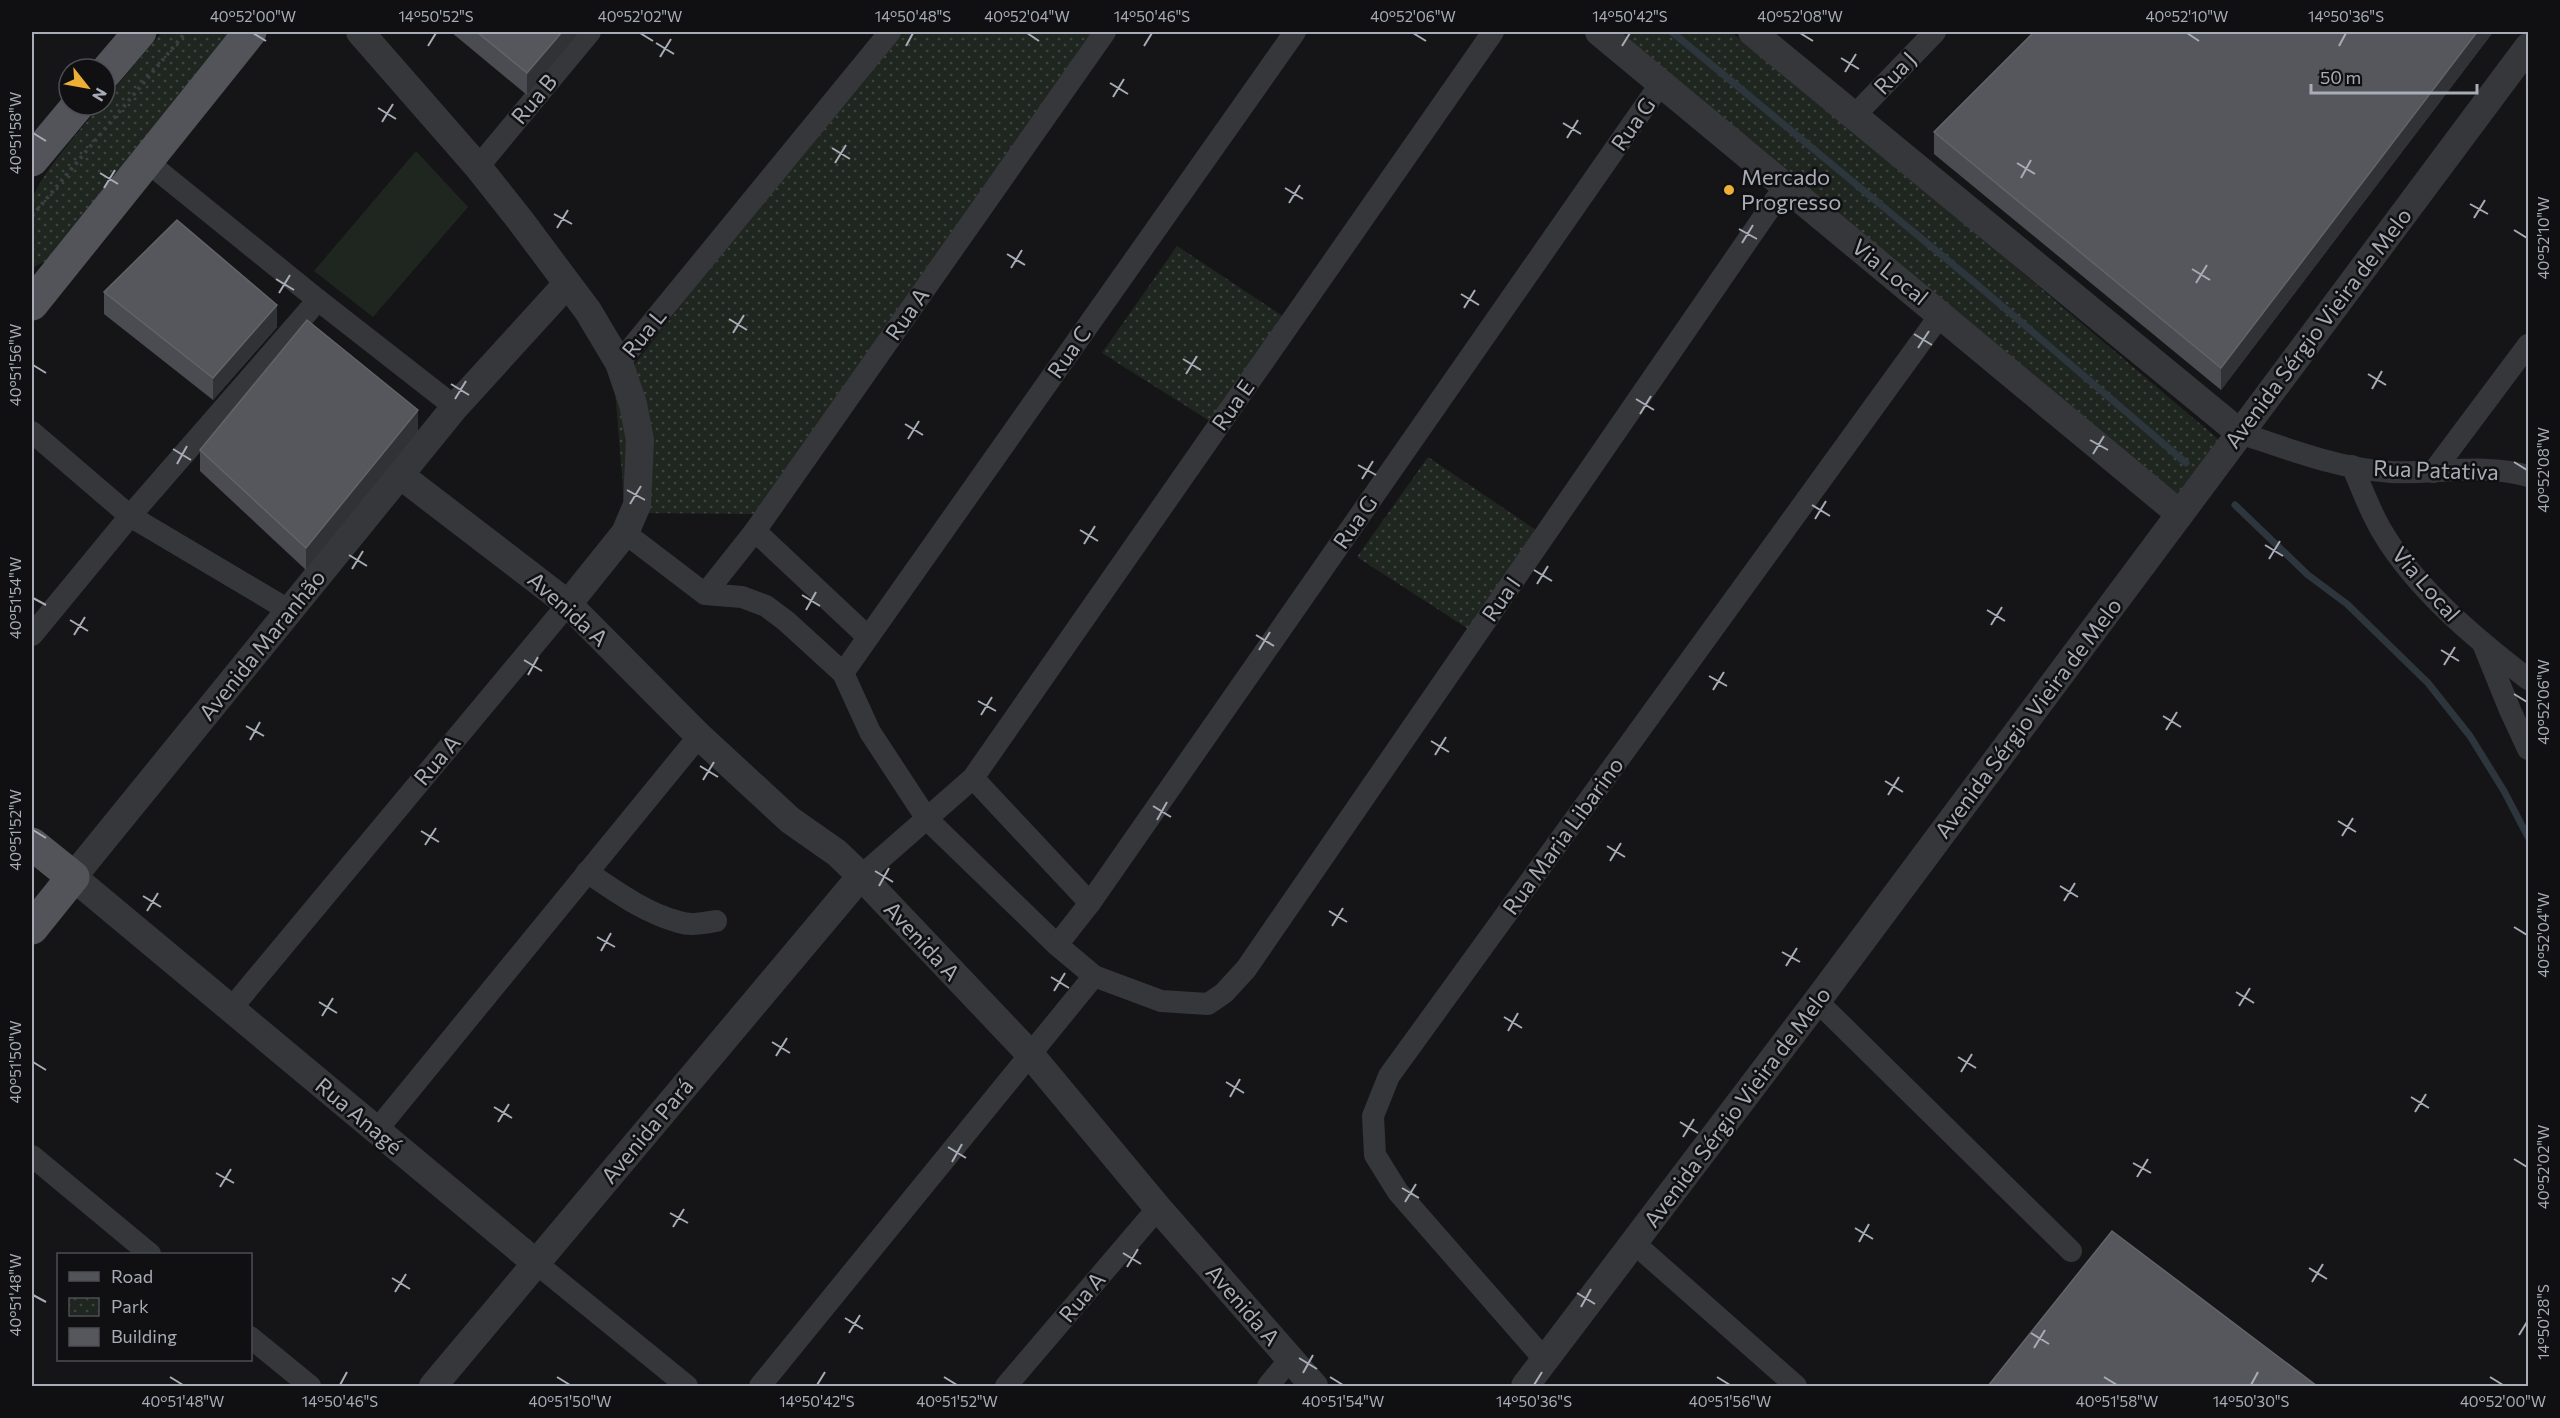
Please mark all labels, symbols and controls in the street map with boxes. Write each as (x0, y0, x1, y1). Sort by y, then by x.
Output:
text: 40°52'00"W (210, 7, 296, 25)
text: 14°50'52"S (398, 7, 474, 25)
text: 40°52'02"W (598, 7, 682, 25)
text: 14°50'48"S (875, 7, 951, 25)
text: 40°52'04"W (984, 7, 1070, 25)
text: 14°50'46"S (1114, 7, 1190, 25)
text: 40°52'06"W (1370, 7, 1456, 25)
text: 14°50'42"S (1592, 7, 1668, 25)
text: 40°52'08"W (1757, 7, 1843, 25)
text: 40°52'10"W (2146, 7, 2228, 25)
text: 14°50'36"S (2308, 7, 2384, 25)
street label: Rua J (1868, 46, 1921, 100)
north arrow (57, 57, 117, 117)
scale bar (2311, 57, 2478, 95)
text: 50 m (2320, 66, 2361, 88)
street label: Rua B (505, 68, 562, 129)
text: N (89, 85, 112, 105)
text: 40°51'58"W (6, 92, 24, 174)
street label: Rua G (1605, 92, 1661, 156)
place label: Mercado Progresso (1741, 163, 1841, 215)
marker: Mercado Progresso (1722, 183, 1736, 197)
text: 40°52'10"W (2534, 197, 2552, 279)
street label: Avenida Sérgio Vieira de Melo (2218, 202, 2417, 453)
street label: Via Local (1847, 233, 1934, 310)
street label: Rua A (879, 282, 934, 345)
street label: Rua L (616, 303, 671, 363)
street label: Rua C (1041, 320, 1096, 383)
text: 40°51'56"W (6, 324, 24, 406)
street label: Rua E (1206, 374, 1260, 435)
text: 40°52'08"W (2534, 427, 2552, 513)
street label: Rua Patativa (2373, 454, 2499, 485)
street label: Rua G (1327, 490, 1383, 554)
street label: Via Local (2387, 541, 2466, 627)
text: 40°51'54"W (6, 557, 24, 639)
street label: Avenida Maranhão (193, 564, 331, 725)
street label: Avenida A (523, 566, 614, 652)
street label: Rua I (1476, 571, 1526, 626)
street label: Avenida Sérgio Vieira de Melo (1928, 592, 2127, 843)
text: 40°52'06"W (2534, 659, 2552, 745)
street label: Rua A (408, 729, 466, 790)
street label: Rua Maria Libarino (1496, 752, 1629, 920)
text: 40°51'52"W (6, 789, 24, 871)
text: 40°52'04"W (2534, 892, 2552, 978)
street label: Avenida A (879, 895, 966, 986)
street label: Avenida Sérgio Vieira de Melo (1637, 981, 1836, 1232)
text: 40°51'50"W (6, 1020, 24, 1104)
street label: Rua Anagé (310, 1071, 408, 1160)
street label: Avenida Pará (595, 1073, 698, 1189)
text: 40°52'02"W (2534, 1125, 2552, 1209)
legend (57, 1253, 252, 1361)
text: 40°51'48"W (6, 1254, 24, 1336)
street label: Avenida A (1201, 1259, 1286, 1351)
text: Road (111, 1265, 153, 1287)
street label: Rua A (1053, 1266, 1111, 1327)
text: 14°50'28"S (2534, 1284, 2552, 1360)
text: Park (111, 1295, 149, 1317)
text: Building (111, 1325, 177, 1347)
text: 40°51'48"W (142, 1392, 224, 1410)
text: 14°50'46"S (302, 1392, 378, 1410)
text: 40°51'50"W (528, 1392, 612, 1410)
text: 14°50'42"S (779, 1392, 855, 1410)
text: 40°51'52"W (916, 1392, 998, 1410)
text: 40°51'54"W (1302, 1392, 1384, 1410)
text: 14°50'36"S (1496, 1392, 1572, 1410)
text: 40°51'56"W (1689, 1392, 1771, 1410)
text: 40°51'58"W (2076, 1392, 2158, 1410)
text: 14°50'30"S (2213, 1392, 2289, 1410)
text: 40°52'00"W (2460, 1392, 2546, 1410)

